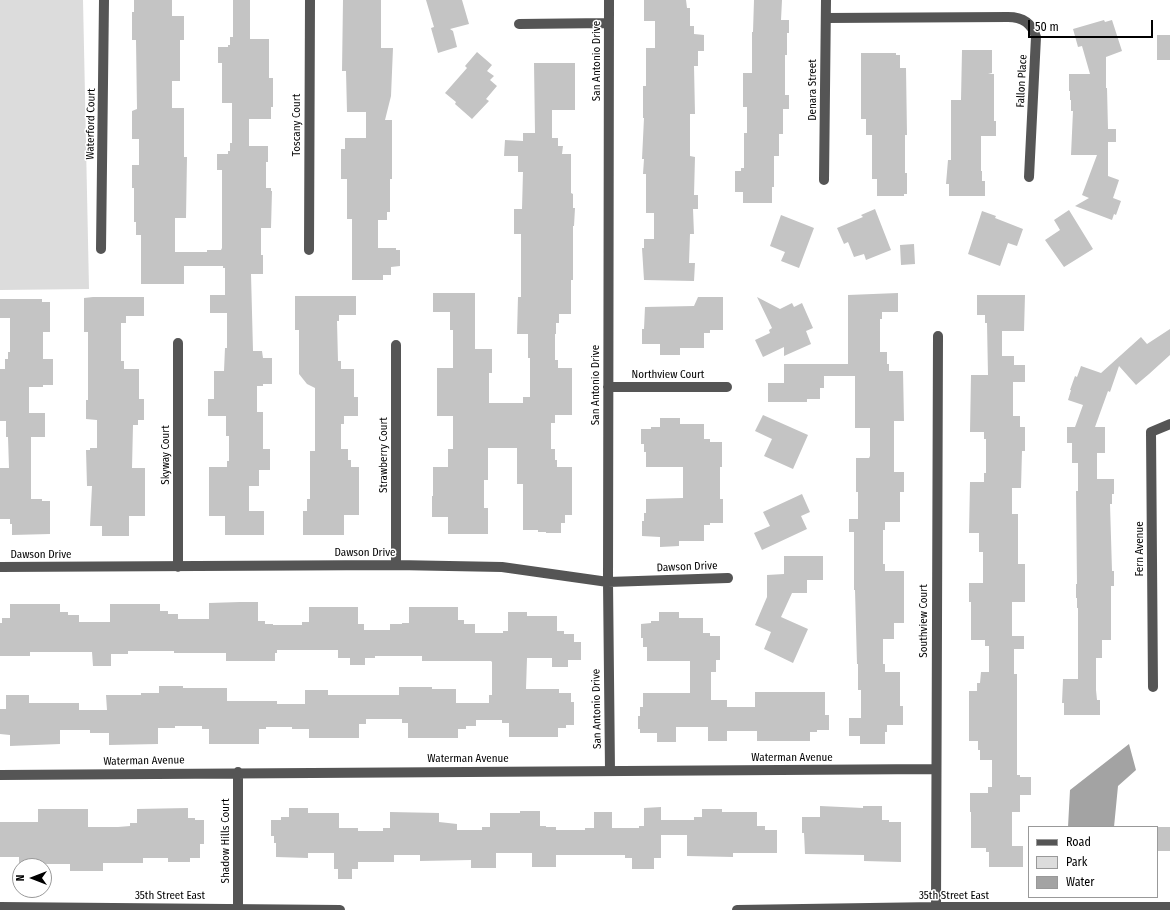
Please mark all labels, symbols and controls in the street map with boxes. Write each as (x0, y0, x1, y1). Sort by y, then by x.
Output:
scale bar (1030, 12, 1155, 38)
text: 50 m (1035, 20, 1059, 34)
street label: San Antonio Drive (590, 21, 604, 101)
street label: Fallon Place (1014, 54, 1030, 108)
street label: Denara Street (806, 59, 820, 121)
street label: Waterford Court (84, 88, 98, 160)
street label: Toscany Court (290, 94, 304, 156)
street label: San Antonio Drive (589, 345, 603, 425)
street label: Northview Court (632, 368, 704, 382)
street label: Strawberry Court (377, 417, 391, 493)
street label: Skyway Court (159, 425, 173, 485)
street label: Fern Avenue (1133, 521, 1147, 577)
street label: Dawson Drive (335, 546, 395, 560)
street label: Dawson Drive (11, 548, 71, 562)
street label: Dawson Drive (656, 559, 718, 575)
street label: Southview Court (917, 584, 931, 658)
street label: San Antonio Drive (590, 669, 604, 749)
street label: Waterman Avenue (751, 751, 833, 765)
street label: Waterman Avenue (427, 752, 509, 766)
street label: Waterman Avenue (103, 754, 185, 768)
street label: Shadow Hills Court (219, 799, 233, 883)
legend (1028, 826, 1158, 898)
text: Road (1066, 835, 1091, 849)
text: Park (1066, 855, 1087, 869)
north arrow (12, 858, 52, 898)
text: N (14, 875, 27, 881)
text: Water (1066, 875, 1094, 889)
street label: 35th Street East (135, 889, 205, 903)
street label: 35th Street East (919, 889, 989, 903)

